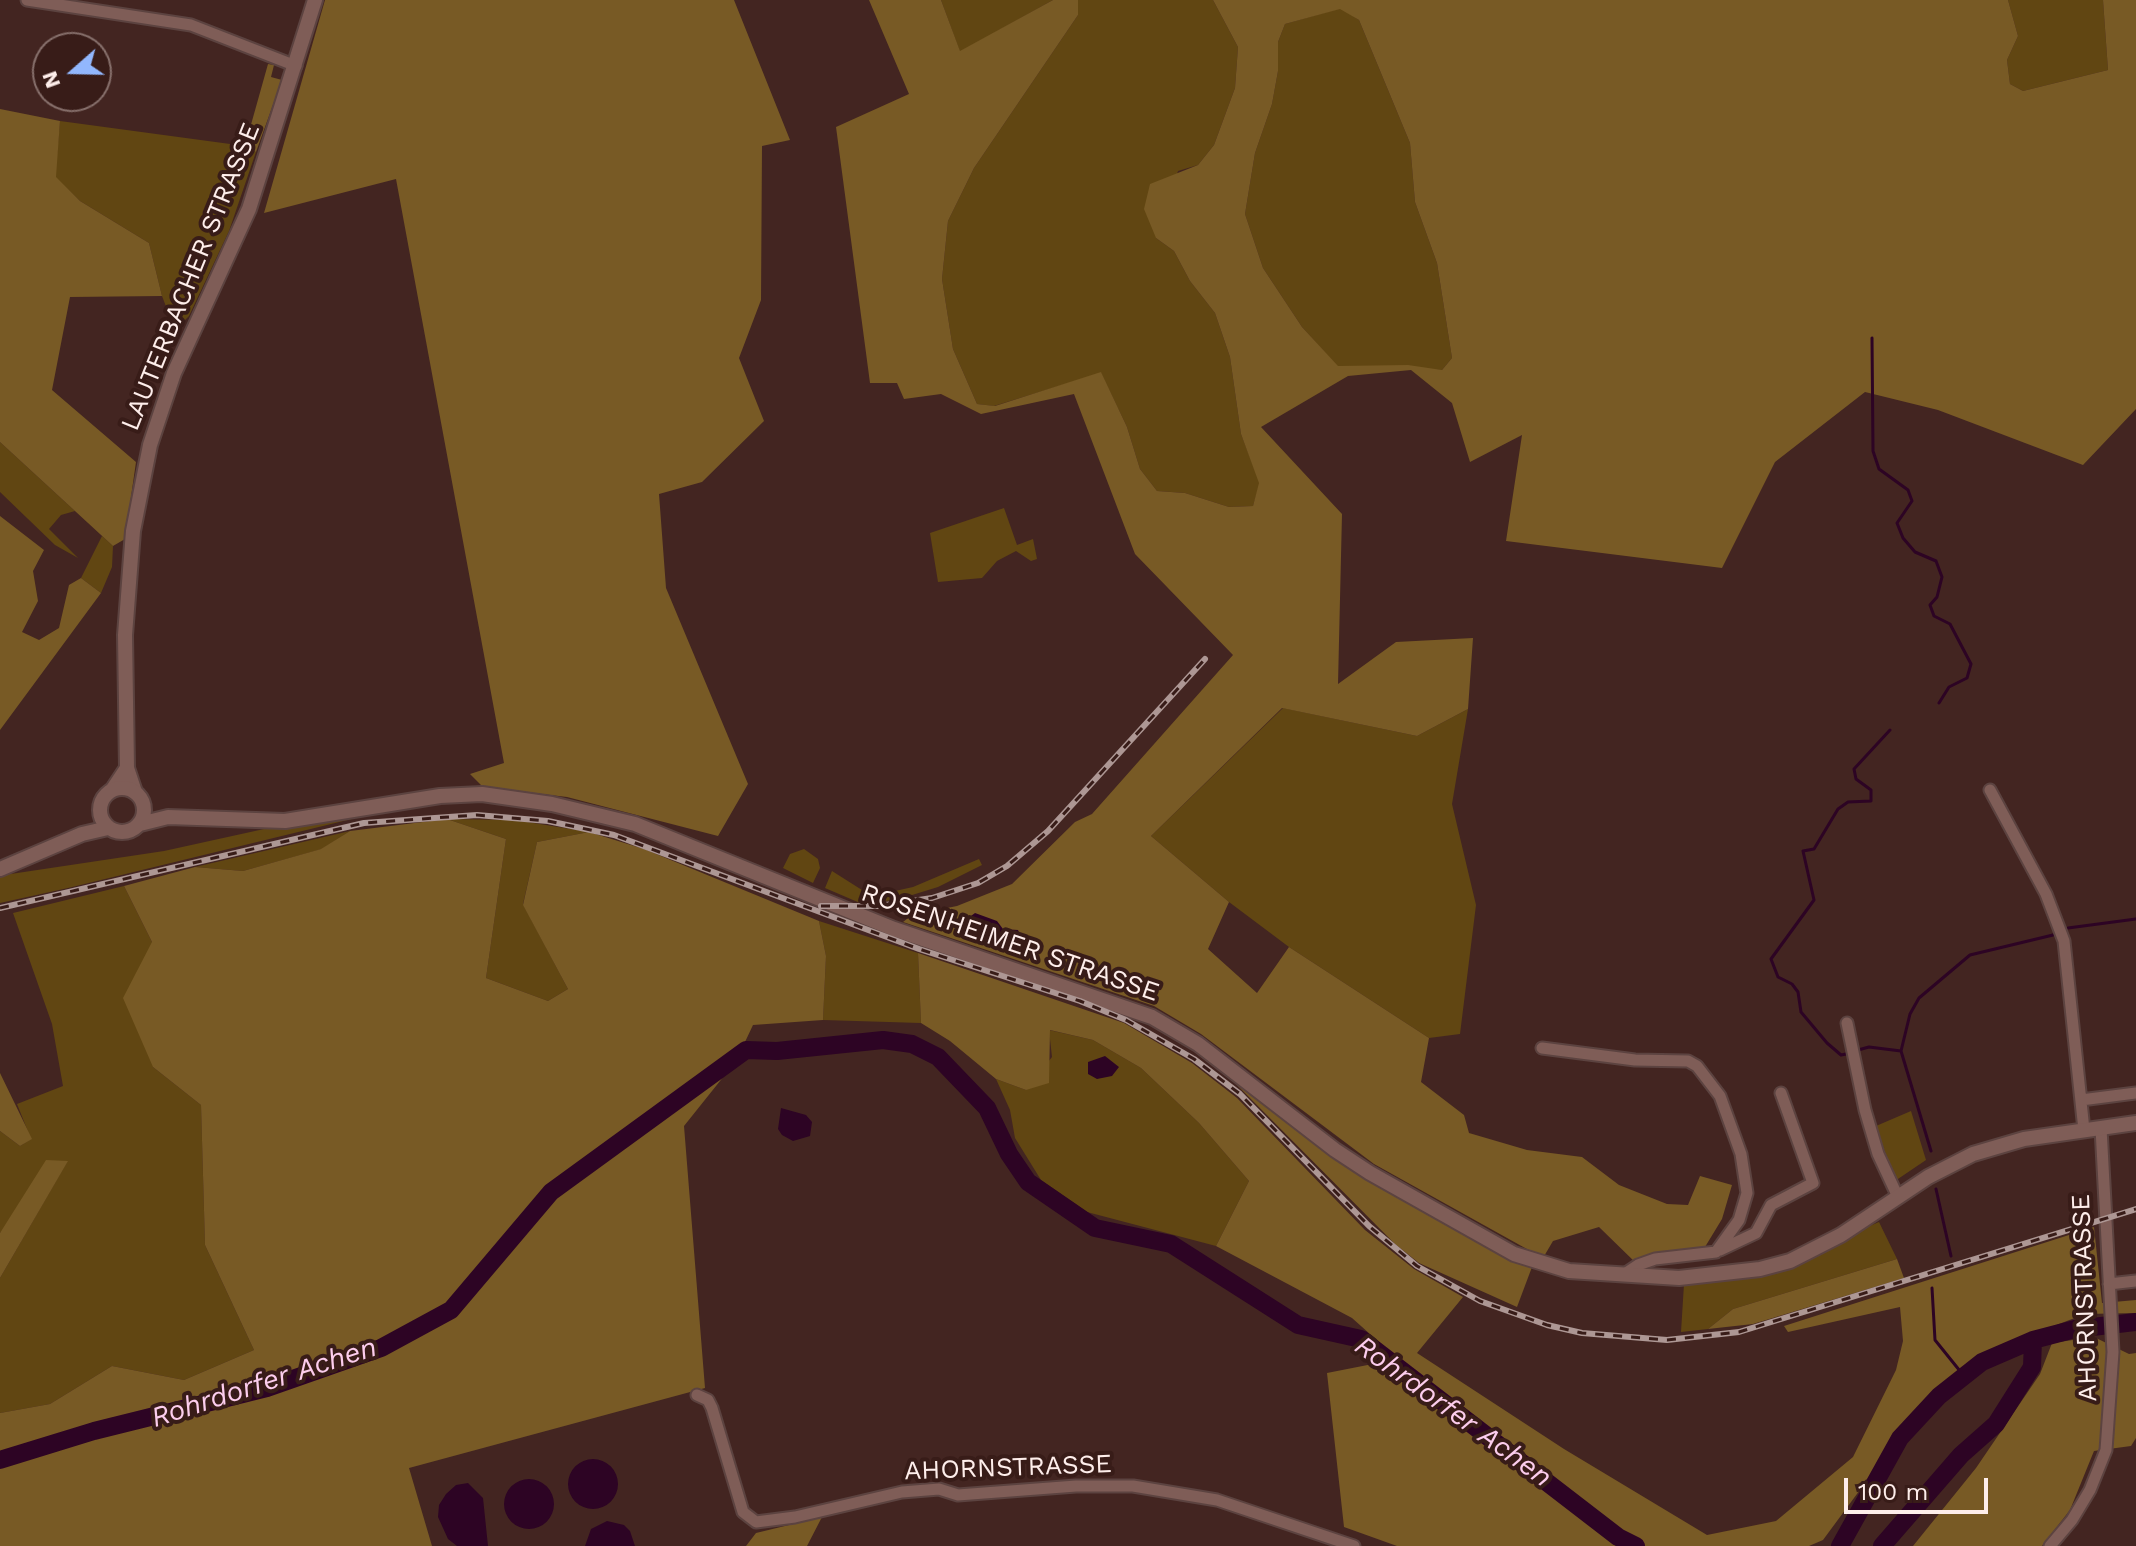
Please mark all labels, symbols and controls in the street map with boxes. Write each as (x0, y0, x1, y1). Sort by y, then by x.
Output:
north arrow (32, 32, 112, 112)
text: N (36, 68, 65, 92)
street label: LAUTERBACHER STRASSE (115, 119, 267, 435)
street label: ROSENHEIMER STRASSE (857, 877, 1163, 1009)
street label: AHORNSTRASSE (2066, 1194, 2104, 1402)
water label: Rohrdorfer Achen (1348, 1329, 1558, 1495)
water label: Rohrdorfer Achen (147, 1331, 381, 1435)
street label: AHORNSTRASSE (904, 1449, 1112, 1487)
scale bar (1848, 1462, 1992, 1512)
text: 100 m (1858, 1478, 1928, 1506)

